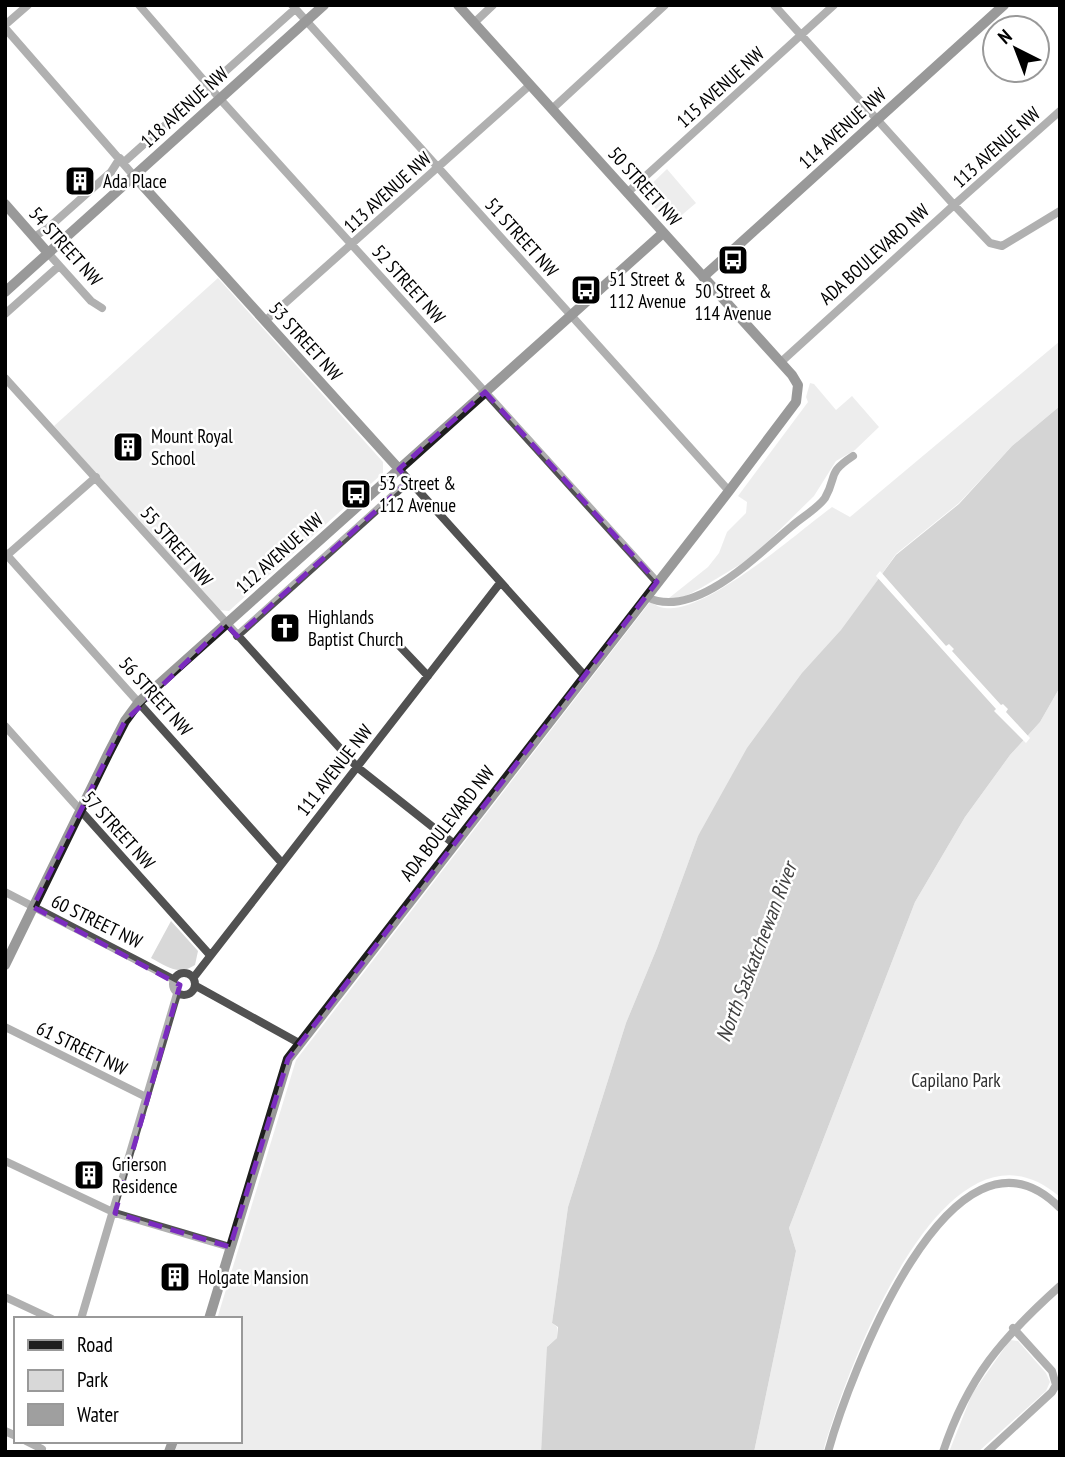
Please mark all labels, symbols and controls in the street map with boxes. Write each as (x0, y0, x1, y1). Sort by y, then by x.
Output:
north arrow (981, 14, 1051, 84)
text: N (993, 24, 1016, 49)
street label: 115 AVENUE NW (671, 41, 769, 133)
street label: 118 AVENUE NW (135, 61, 233, 153)
street label: 114 AVENUE NW (793, 82, 891, 174)
street label: 113 AVENUE NW (947, 101, 1045, 193)
street label: 50 STREET NW (603, 142, 687, 231)
street label: 113 AVENUE NW (338, 146, 436, 238)
building icon: Ada Place (63, 164, 97, 198)
place label: Ada Place (103, 169, 167, 193)
street label: 51 STREET NW (480, 193, 564, 282)
street label: ADA BOULEVARD NW (814, 198, 934, 310)
street label: 54 STREET NW (24, 202, 108, 291)
street label: 52 STREET NW (367, 240, 451, 329)
bus stop icon: 50 Street & 114 Avenue (716, 243, 750, 277)
place label: 51 Street & 112 Avenue (609, 267, 686, 313)
bus stop icon: 51 Street & 112 Avenue (569, 273, 603, 307)
place label: 50 Street & 114 Avenue (694, 279, 772, 325)
street label: 53 STREET NW (264, 297, 348, 386)
place label: Mount Royal School (151, 424, 233, 470)
building icon: Mount Royal School (111, 430, 145, 464)
place label: 53 Street & 112 Avenue (379, 471, 456, 517)
bus stop icon: 53 Street & 112 Avenue (339, 477, 373, 511)
street label: 55 STREET NW (136, 501, 218, 591)
street label: 112 AVENUE NW (230, 507, 328, 599)
place label: Highlands Baptist Church (308, 605, 403, 651)
church icon: Highlands Baptist Church (268, 611, 302, 645)
street label: 56 STREET NW (114, 652, 198, 741)
street label: 111 AVENUE NW (291, 719, 377, 821)
street label: ADA BOULEVARD NW (395, 761, 500, 885)
street label: 57 STREET NW (78, 786, 161, 874)
water label: North Saskatchewan River (709, 856, 804, 1045)
street label: 60 STREET NW (48, 889, 147, 953)
street label: 61 STREET NW (33, 1016, 132, 1080)
park label: Capilano Park (911, 1068, 1001, 1092)
place label: Grierson Residence (112, 1152, 178, 1198)
building icon: Grierson Residence (72, 1158, 106, 1192)
building icon: Holgate Mansion (158, 1260, 192, 1294)
place label: Holgate Mansion (198, 1265, 309, 1289)
legend (14, 1317, 242, 1443)
text: Road (77, 1331, 113, 1358)
text: Park (77, 1366, 108, 1393)
text: Water (77, 1401, 119, 1428)

